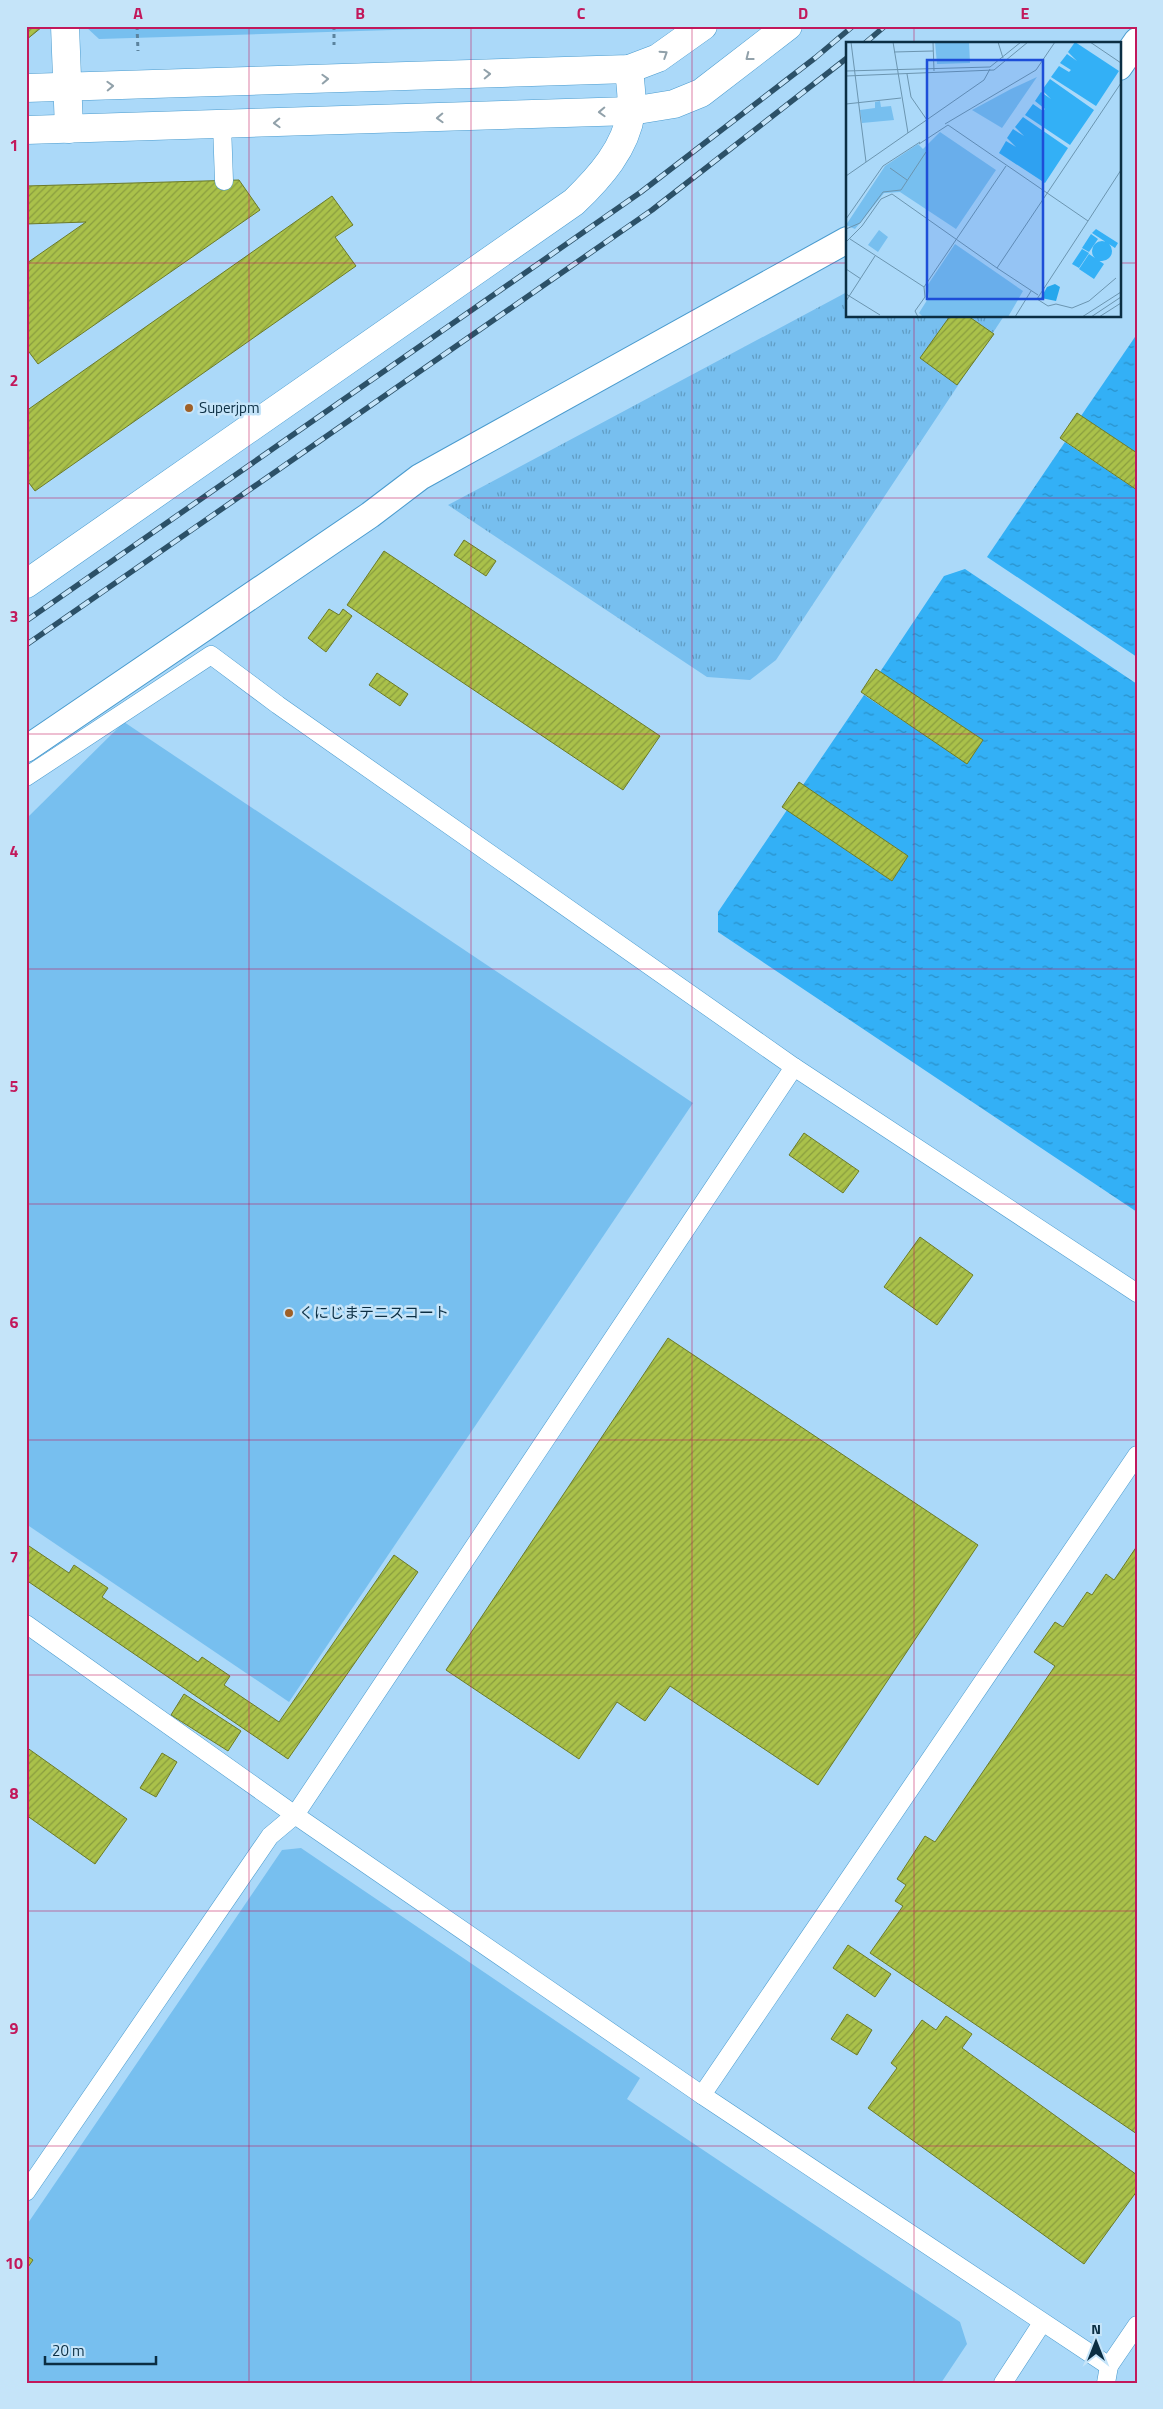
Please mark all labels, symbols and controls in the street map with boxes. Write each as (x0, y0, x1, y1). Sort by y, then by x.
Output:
text: A (133, 1, 143, 25)
text: B (355, 1, 365, 25)
text: C (577, 1, 586, 25)
text: D (798, 1, 808, 25)
text: E (1021, 1, 1030, 25)
inset map (846, 42, 1120, 318)
one-way arrow (658, 51, 668, 60)
one-way arrow (746, 51, 755, 60)
one-way arrow (484, 69, 492, 79)
one-way arrow (322, 74, 329, 84)
one-way arrow (106, 80, 114, 91)
one-way arrow (598, 107, 606, 117)
one-way arrow (435, 112, 443, 123)
one-way arrow (273, 117, 281, 128)
text: 1 (10, 133, 18, 157)
text: 2 (10, 368, 18, 392)
place label: Superjpm (199, 396, 260, 419)
marker: Superjpm (183, 402, 195, 414)
text: 3 (10, 604, 18, 628)
text: 4 (10, 839, 19, 863)
text: 5 (10, 1074, 19, 1098)
place label: くにじまテニスコート (299, 1301, 449, 1324)
marker: くにじまテニスコート (283, 1307, 295, 1319)
text: 6 (10, 1310, 19, 1334)
text: 7 (10, 1545, 18, 1569)
text: 8 (10, 1781, 19, 1805)
text: 9 (10, 2016, 19, 2040)
text: 10 (5, 2251, 23, 2275)
north arrow (1070, 2316, 1120, 2366)
text: N (1091, 2318, 1101, 2339)
scale bar (45, 2334, 156, 2366)
text: 20 m (52, 2339, 85, 2362)

